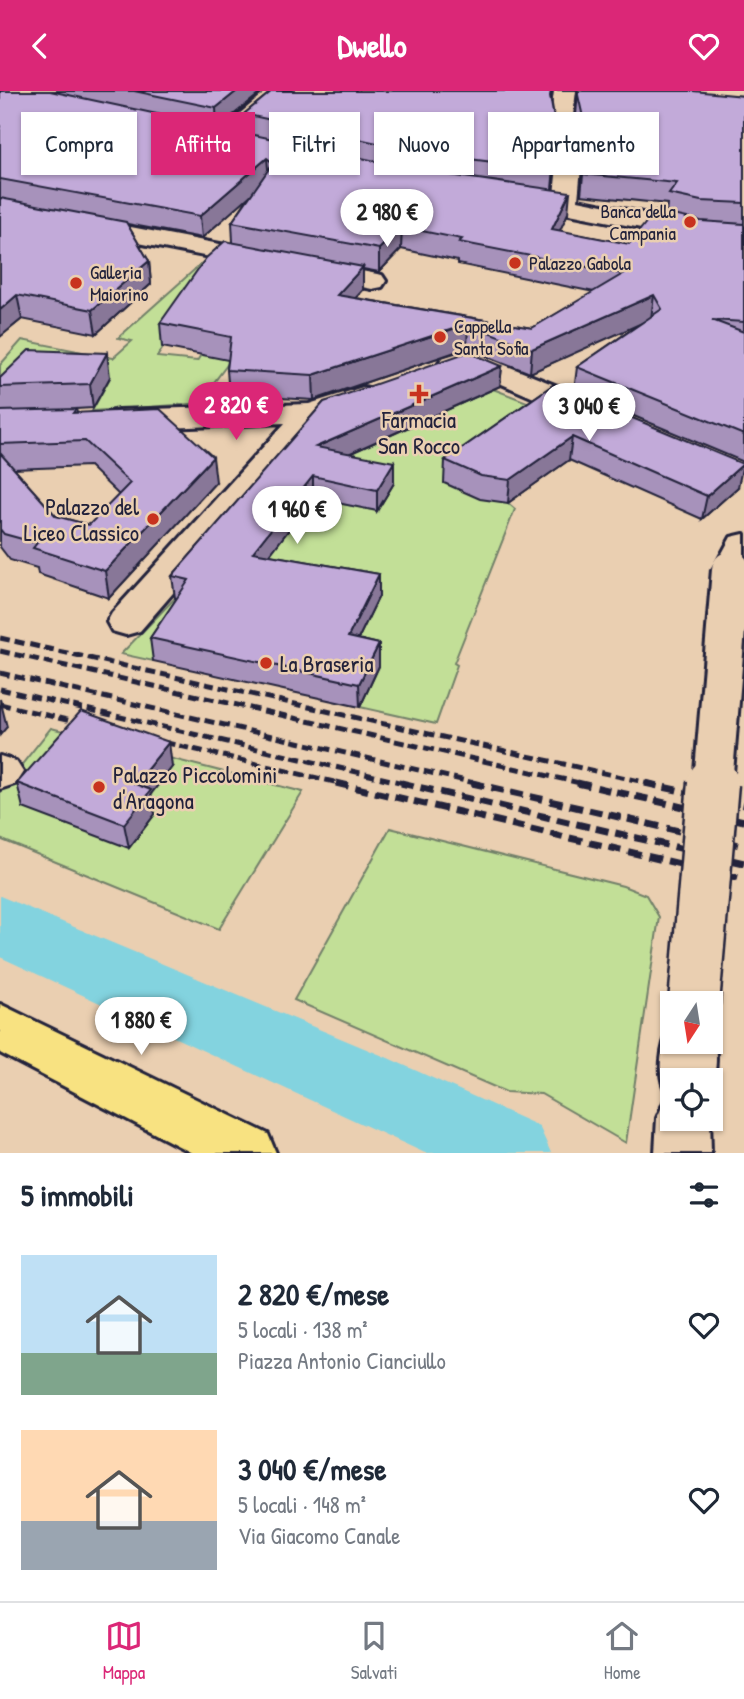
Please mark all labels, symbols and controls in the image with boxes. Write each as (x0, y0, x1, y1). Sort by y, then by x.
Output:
text: Dwello (337, 24, 407, 67)
icon: back (21, 27, 59, 65)
icon: heart (685, 27, 723, 65)
chip: Compra (21, 112, 137, 175)
chip: Affitta (151, 112, 255, 175)
chip: Filtri (269, 112, 360, 175)
chip: Nuovo (374, 112, 474, 175)
chip: Appartamento (488, 112, 659, 175)
pin: 2 980 € (322, 190, 452, 249)
text: 2 980 € (356, 196, 418, 227)
place label: Banca della Campania (601, 198, 677, 246)
marker: Banca della Campania (682, 214, 698, 230)
place label: Palazzo Gabola (529, 250, 631, 276)
marker: Palazzo Gabola (507, 255, 523, 271)
place label: Galleria Maiorino (90, 259, 149, 307)
marker: Galleria Maiorino (68, 275, 84, 291)
place label: Cappella Santa Sofia (454, 313, 529, 361)
marker: Cappella Santa Sofia (432, 329, 448, 345)
pin: 2 820 € (171, 383, 301, 442)
pin: 3 040 € (524, 383, 654, 443)
marker: Farmacia San Rocco (411, 386, 427, 402)
text: 2 820 € (204, 389, 268, 420)
text: 3 040 € (558, 390, 620, 421)
place label: Farmacia San Rocco (378, 404, 460, 461)
pin: 1 960 € (232, 487, 362, 546)
place label: Palazzo del Liceo Classico (24, 491, 140, 548)
text: 1 960 € (268, 493, 326, 524)
marker: Palazzo del Liceo Classico (145, 511, 161, 527)
place label: La Braseria (280, 648, 373, 679)
marker: La Braseria (258, 655, 274, 671)
place label: Palazzo Piccolomini d'Aragona (113, 759, 278, 816)
marker: Palazzo Piccolomini d'Aragona (91, 779, 107, 795)
north arrow (660, 991, 723, 1053)
map controls (660, 991, 723, 1131)
pin: 1 880 € (76, 997, 206, 1057)
text: 1 880 € (111, 1004, 171, 1035)
button: locate (660, 1068, 723, 1131)
text: 5 immobili (21, 1175, 134, 1215)
icon: filters (685, 1176, 723, 1214)
text: 2 820 €/mese (238, 1274, 389, 1314)
icon: home (77, 1283, 161, 1367)
icon: heart (685, 1306, 723, 1344)
text: 5 locali · 138 m² (238, 1314, 368, 1345)
text: Piazza Antonio Cianciullo (238, 1345, 446, 1376)
text: 3 040 €/mese (238, 1449, 386, 1489)
icon: home (77, 1458, 161, 1542)
icon: heart (685, 1481, 723, 1519)
text: 5 locali · 148 m² (238, 1489, 366, 1520)
text: Via Giacomo Canale (238, 1520, 400, 1551)
tab: Mappa (103, 1617, 145, 1685)
tab: Salvati (351, 1617, 398, 1685)
tab: Home (603, 1617, 641, 1685)

